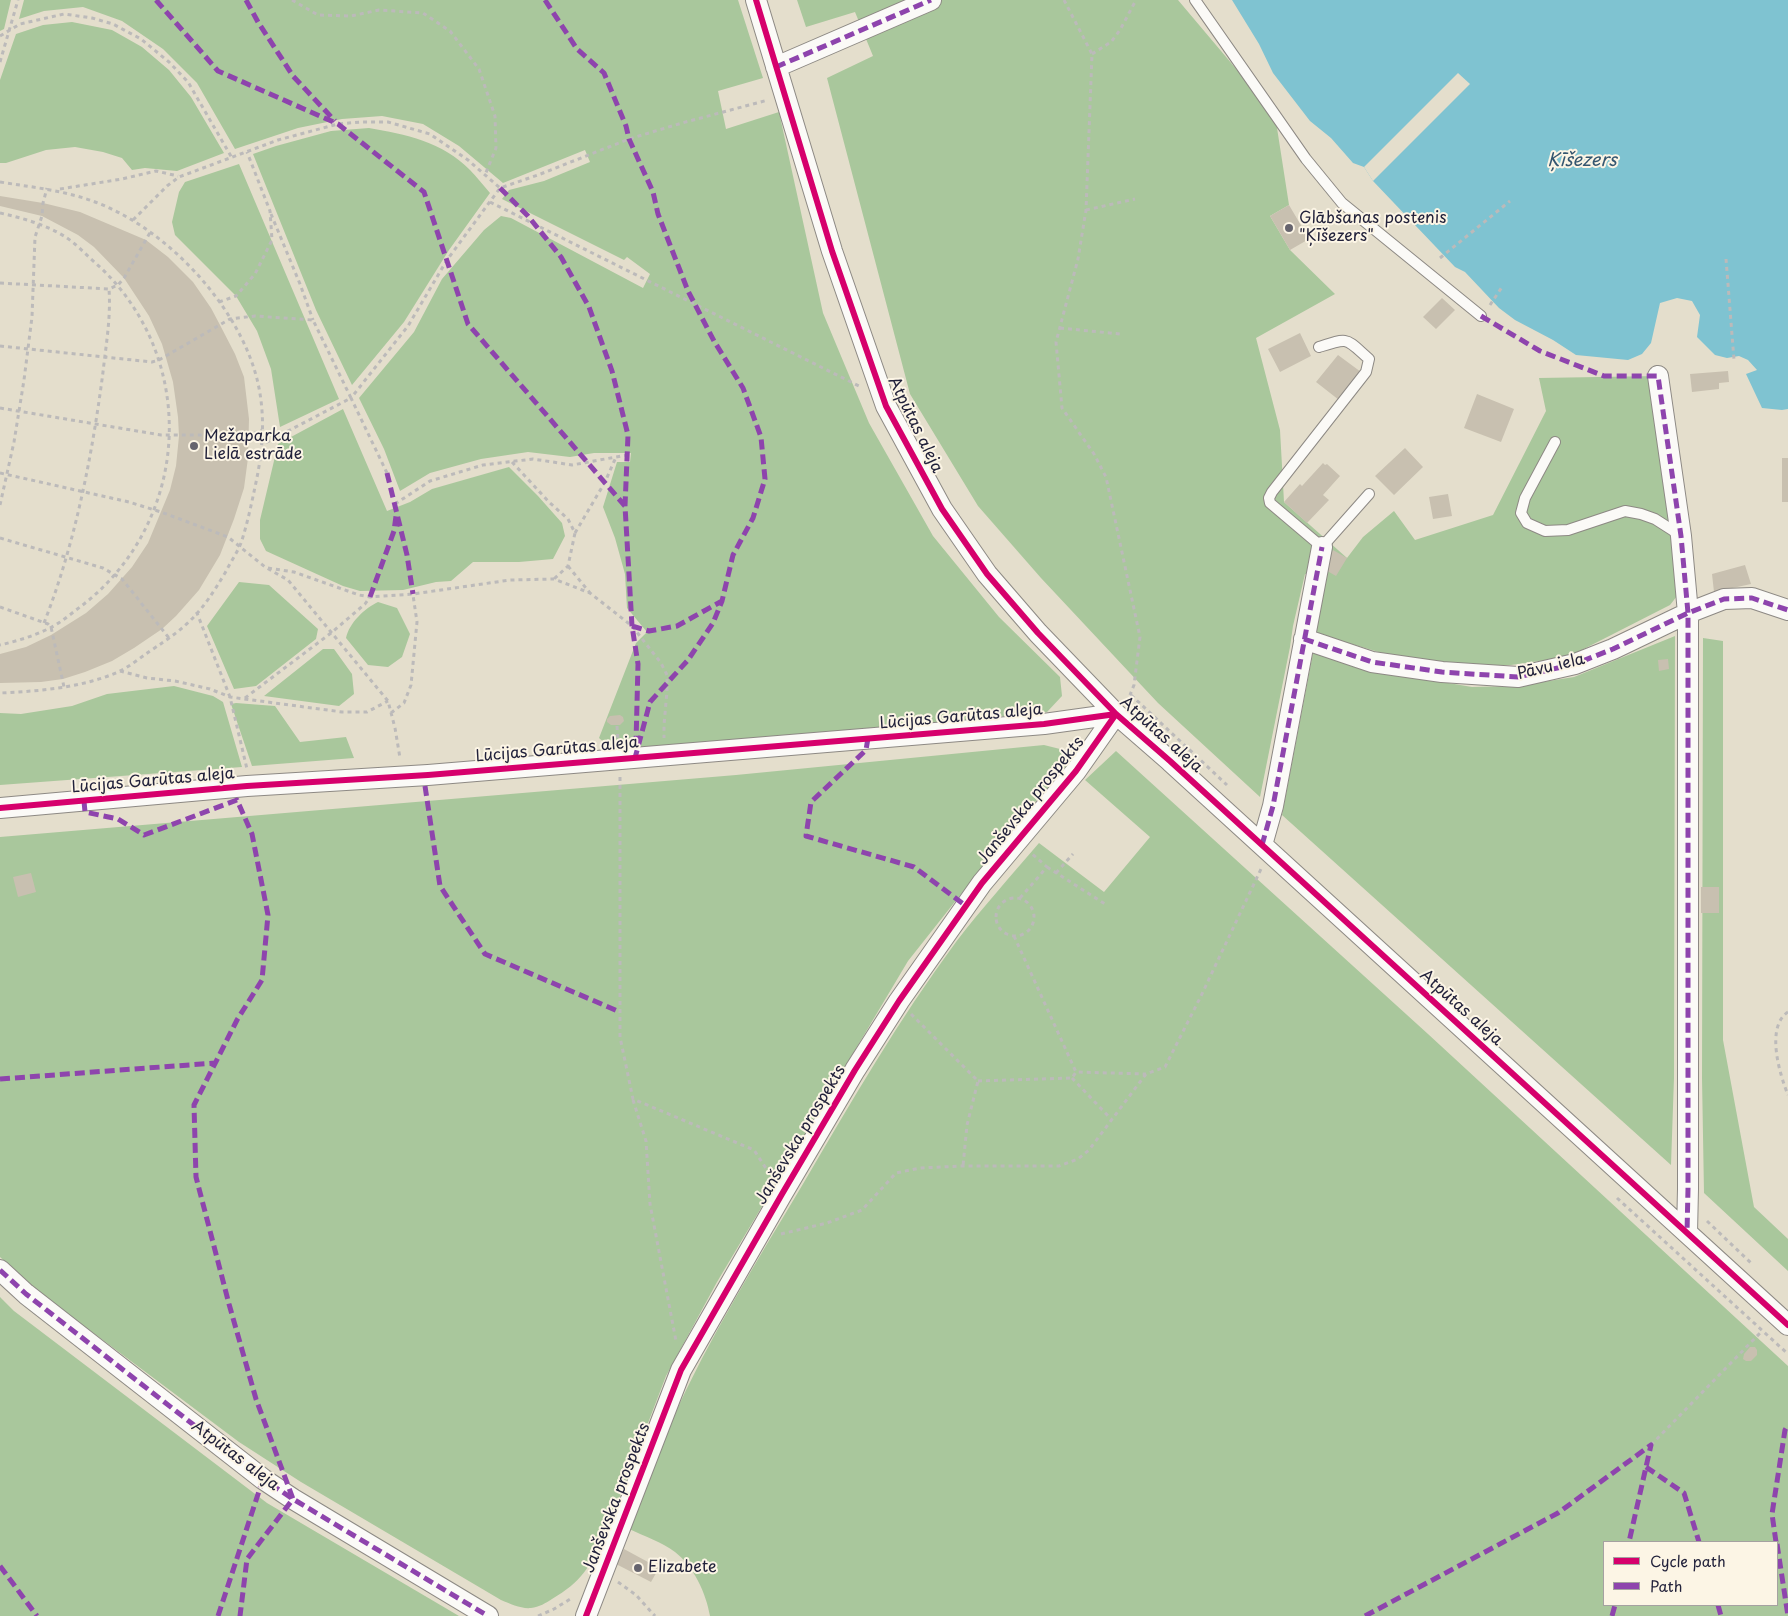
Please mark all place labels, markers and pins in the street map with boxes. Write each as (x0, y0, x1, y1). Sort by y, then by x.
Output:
place label: Glābšanas postenis "Ķīšezers" (1299, 209, 1446, 247)
marker: Glābšanas postenis "Ķīšezers" (1283, 222, 1295, 234)
place label: Mežaparka Lielā estrāde (204, 427, 302, 465)
marker: Mežaparka Lielā estrāde (188, 440, 200, 452)
place label: Elizabete (648, 1558, 717, 1578)
marker: Elizabete (632, 1562, 644, 1574)

